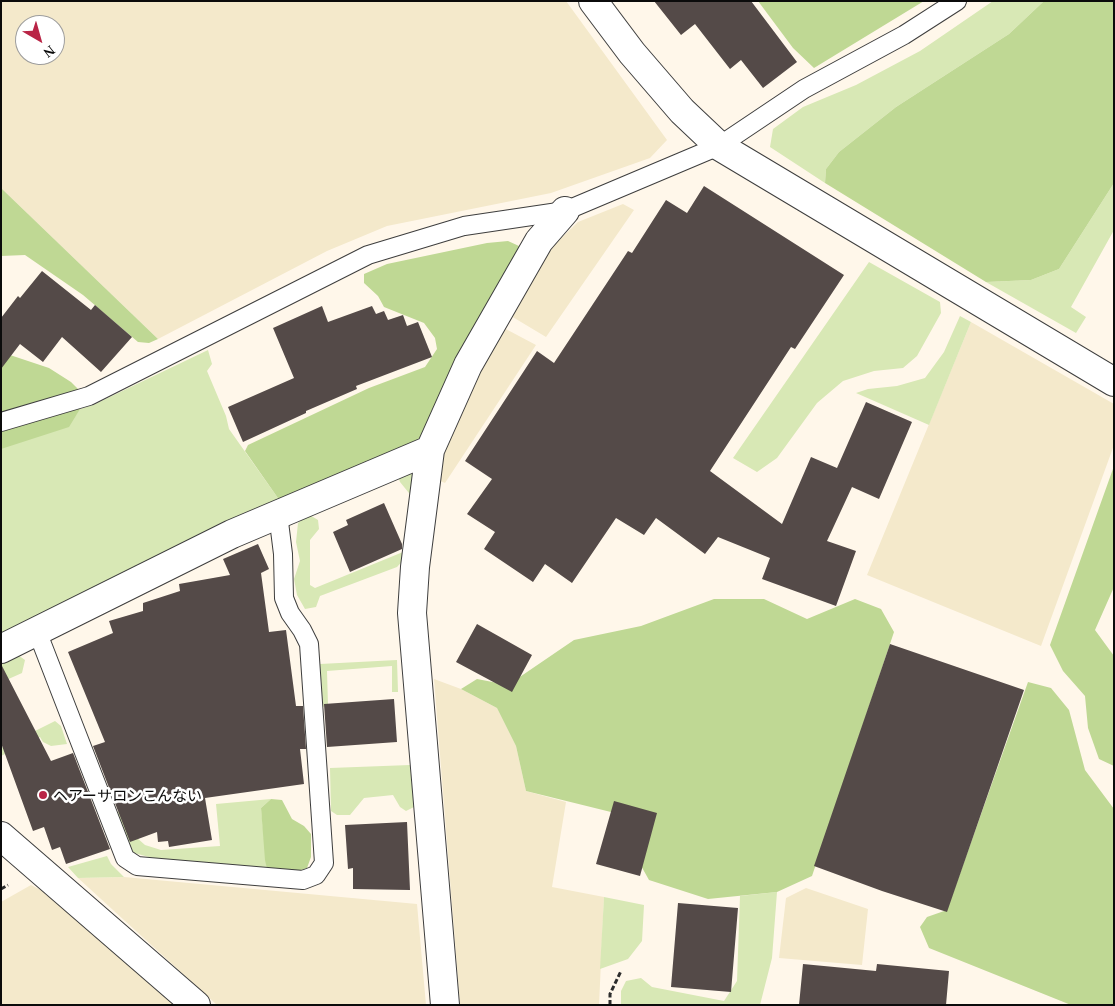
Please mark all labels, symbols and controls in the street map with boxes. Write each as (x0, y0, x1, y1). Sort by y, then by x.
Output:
north arrow (15, 15, 65, 65)
text: N (40, 42, 58, 60)
place label: ヘアーサロンこんない (53, 786, 202, 804)
marker: ヘアーサロンこんない (37, 789, 49, 801)

